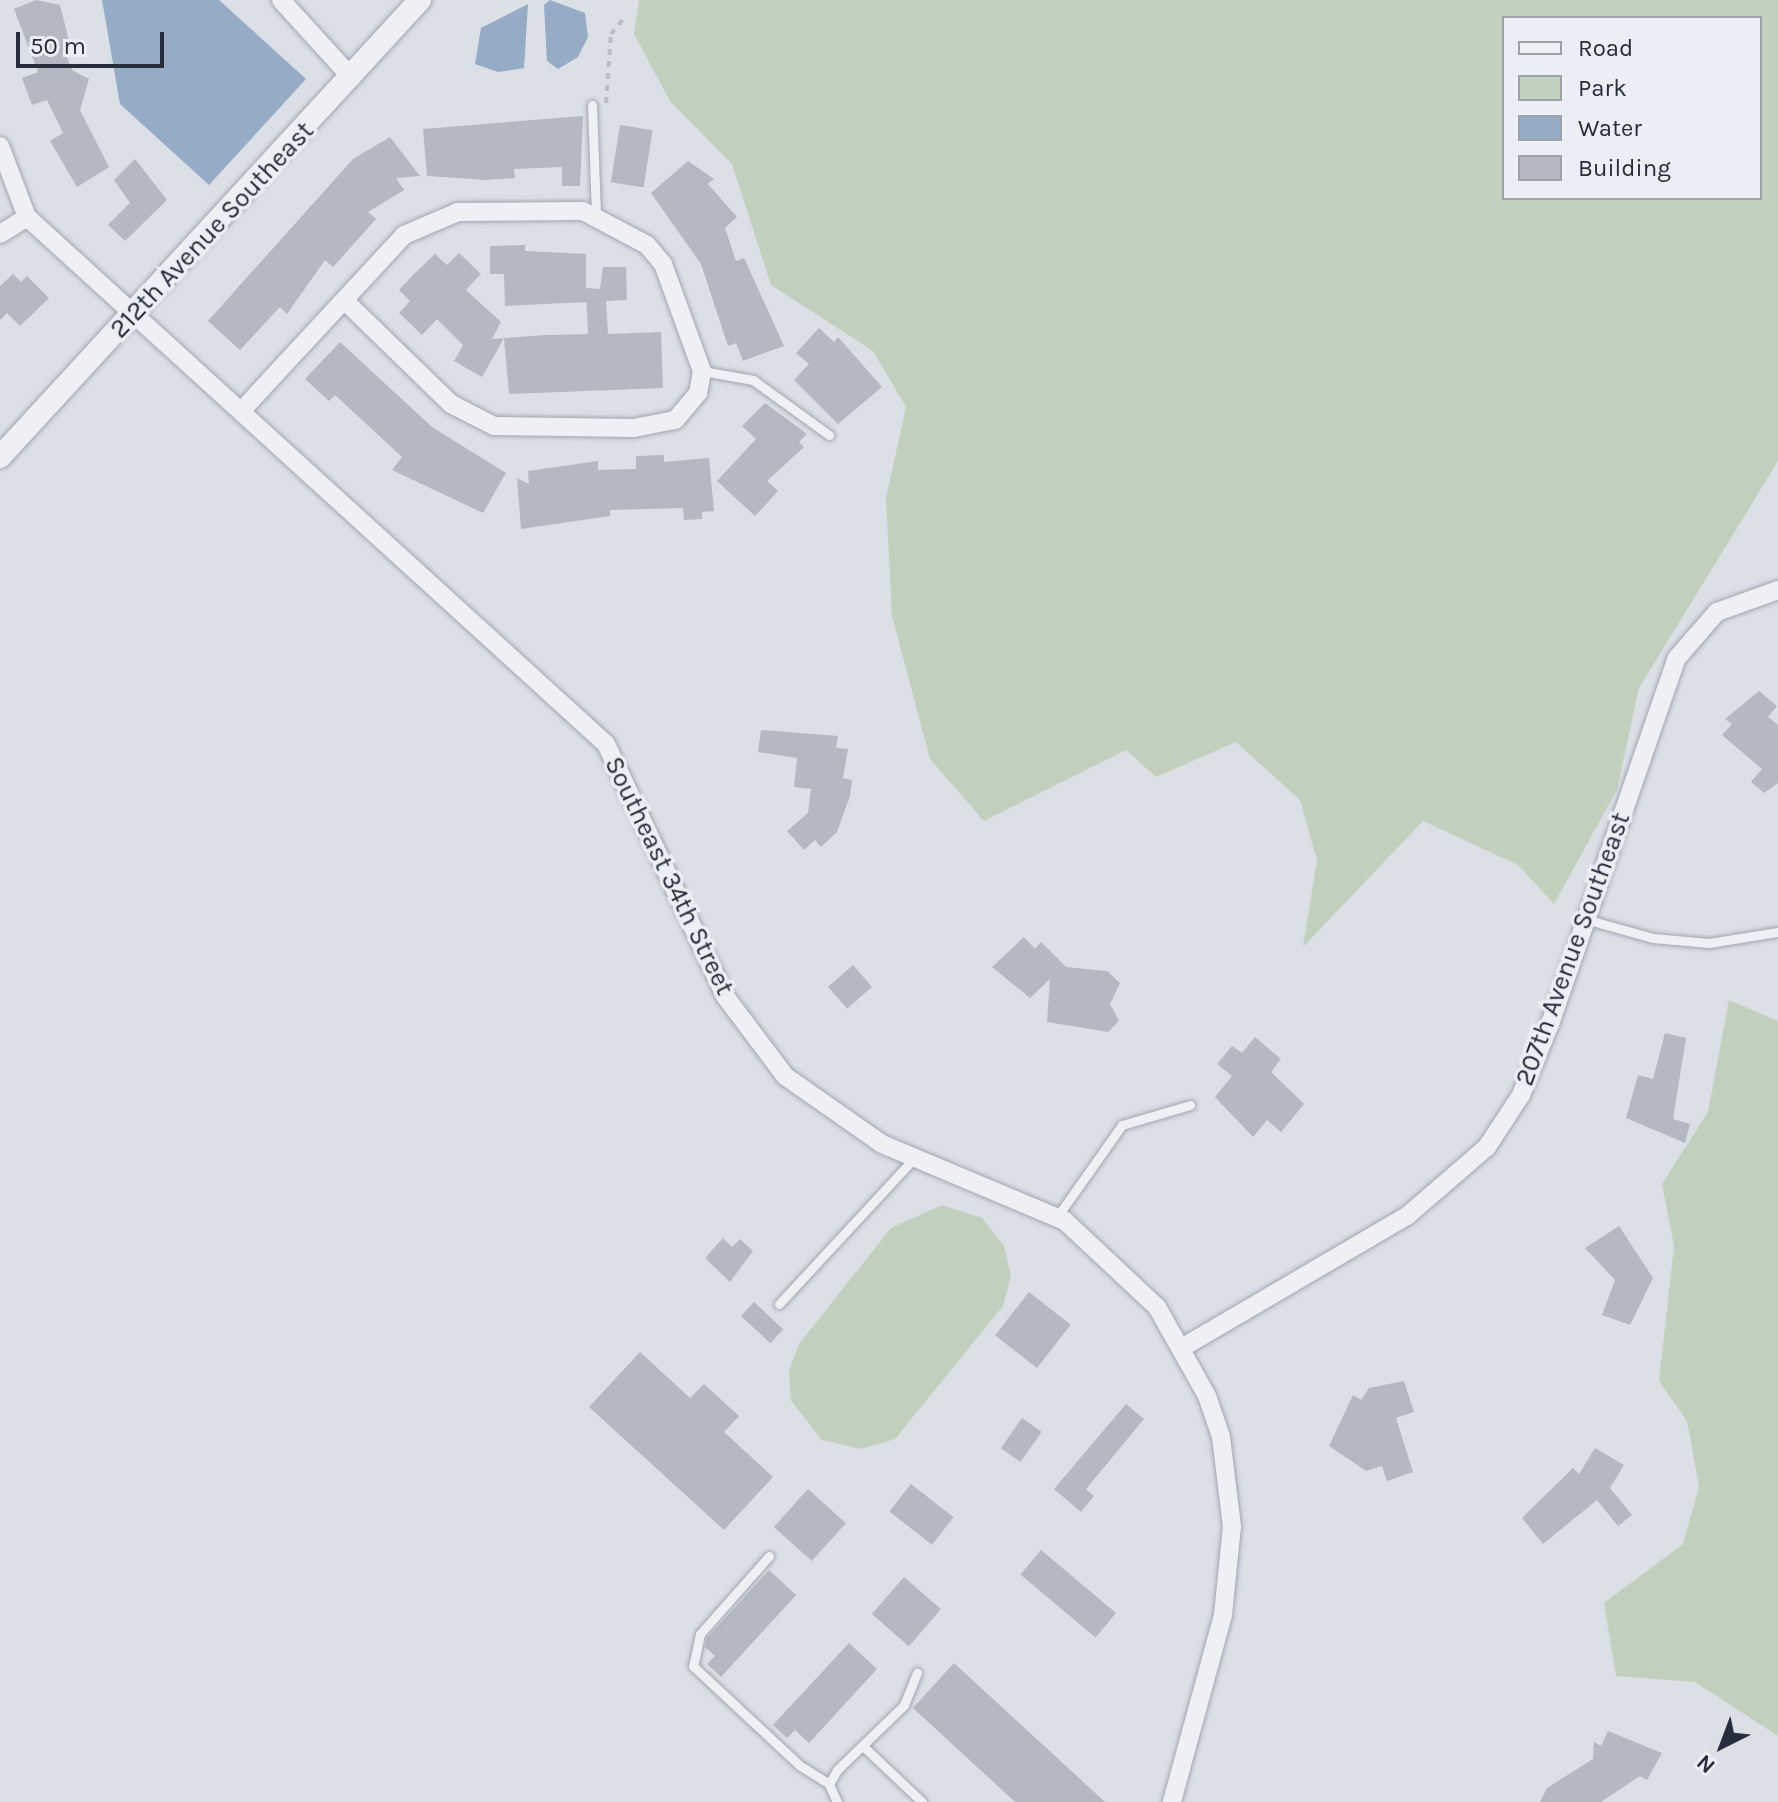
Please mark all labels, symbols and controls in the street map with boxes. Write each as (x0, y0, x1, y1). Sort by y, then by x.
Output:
scale bar (20, 16, 168, 66)
legend (1502, 16, 1762, 200)
text: 50 m (30, 32, 86, 60)
text: Road (1578, 34, 1633, 62)
text: Park (1578, 74, 1627, 102)
text: Water (1578, 114, 1642, 142)
street label: 212th Avenue Southeast (104, 115, 320, 345)
text: Building (1578, 154, 1671, 182)
street label: Southeast 34th Street (598, 752, 740, 1000)
street label: 207th Avenue Southeast (1509, 808, 1637, 1090)
north arrow (1682, 1706, 1762, 1786)
text: N (1691, 1749, 1721, 1779)

